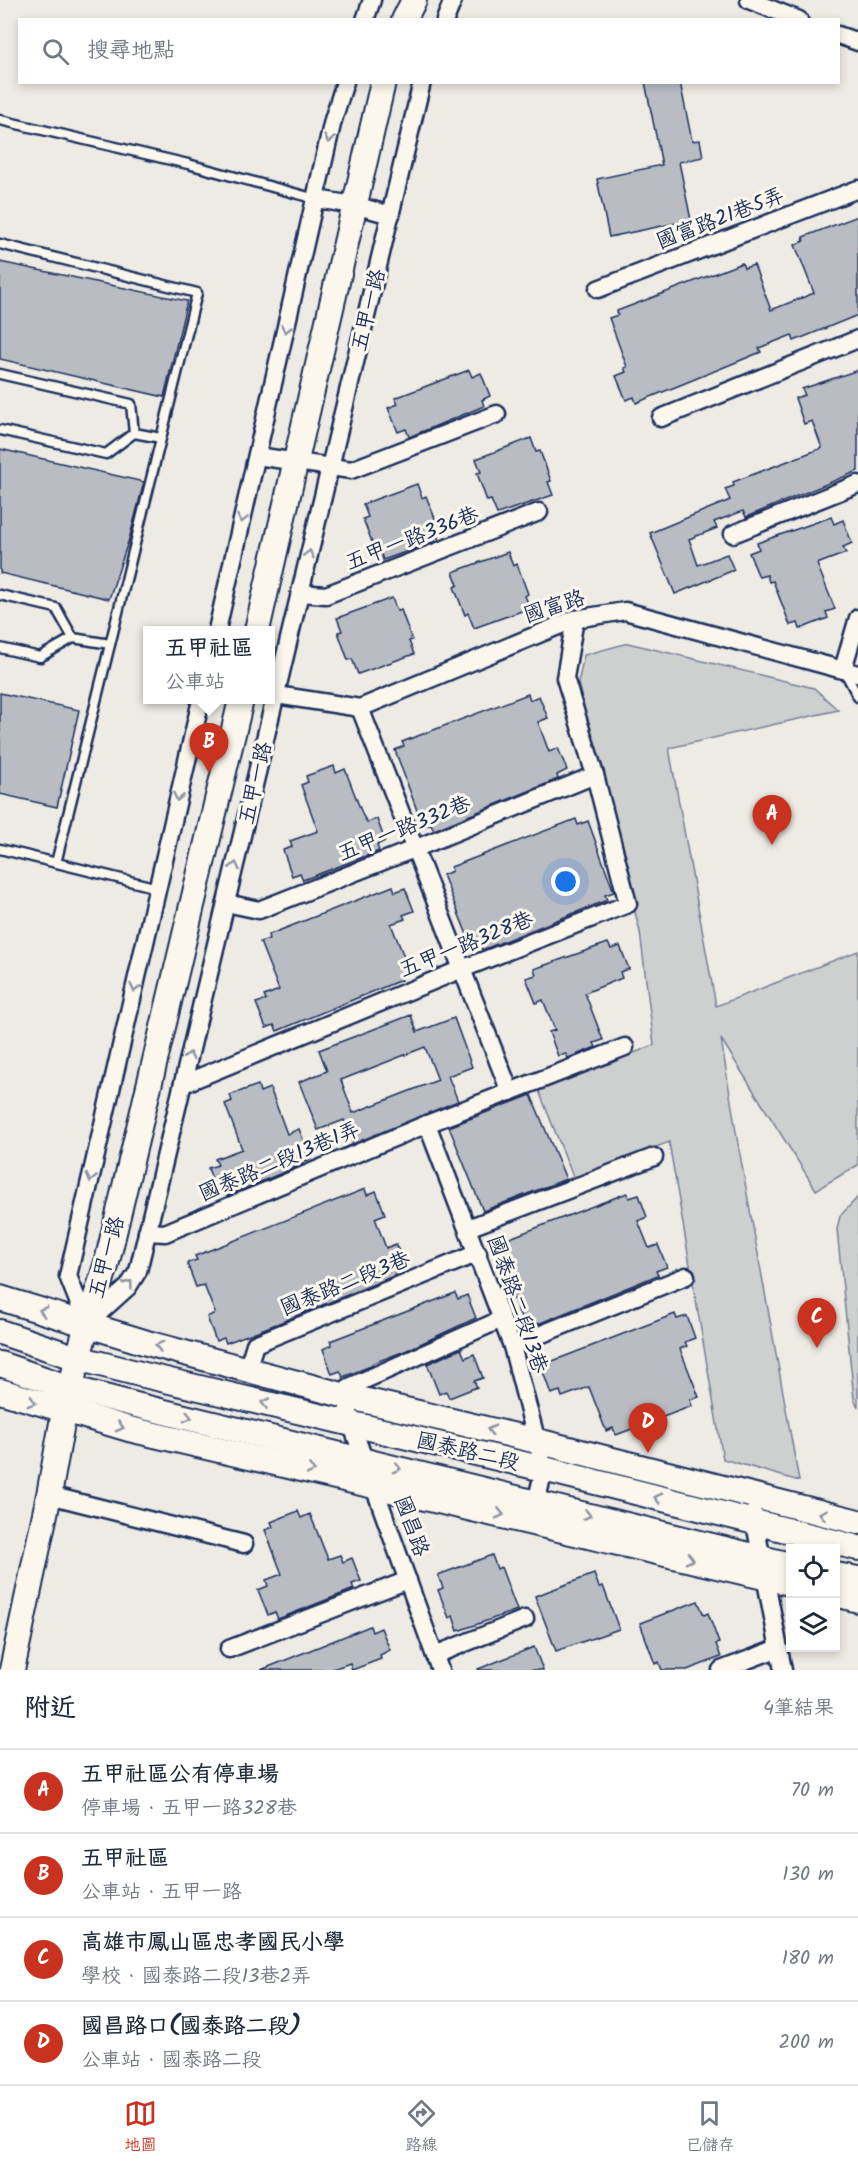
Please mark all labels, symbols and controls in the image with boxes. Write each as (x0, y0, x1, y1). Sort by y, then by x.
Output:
search box (18, 18, 840, 84)
text: 搜尋地點 (87, 34, 175, 69)
icon: search (39, 35, 72, 68)
one-way arrow (324, 134, 337, 144)
street label: 國富路21巷5弄 (652, 180, 790, 259)
street label: 五甲一路 (343, 266, 396, 355)
one-way arrow (280, 324, 293, 334)
street label: 五甲一路336巷 (341, 499, 484, 580)
one-way arrow (237, 514, 250, 524)
one-way arrow (302, 549, 315, 559)
street label: 國富路 (519, 582, 590, 633)
popup (143, 626, 275, 704)
text: 五甲社區 (165, 632, 253, 667)
text: 公車站 (165, 667, 225, 699)
pin: B (190, 724, 228, 773)
street label: 五甲一路 (231, 739, 282, 828)
street label: 五甲一路332巷 (333, 788, 476, 871)
one-way arrow (173, 792, 186, 802)
pin: A (752, 796, 792, 845)
one-way arrow (227, 861, 240, 871)
your location (551, 867, 580, 896)
street label: 五甲一路328巷 (395, 904, 539, 987)
one-way arrow (129, 982, 142, 992)
one-way arrow (182, 1051, 195, 1061)
street label: 國泰路二段13巷1弄 (194, 1114, 365, 1211)
one-way arrow (86, 1172, 99, 1182)
street label: 五甲一路 (81, 1213, 134, 1302)
street label: 國泰路二段13巷 (477, 1231, 556, 1378)
street label: 國泰路二段3巷 (275, 1243, 416, 1326)
one-way arrow (122, 1279, 133, 1290)
pin: C (798, 1298, 836, 1348)
one-way arrow (38, 1306, 49, 1318)
one-way arrow (154, 1341, 165, 1353)
one-way arrow (26, 1394, 37, 1407)
one-way arrow (260, 1397, 270, 1410)
pin: D (628, 1404, 668, 1453)
one-way arrow (182, 1410, 192, 1423)
one-way arrow (115, 1420, 125, 1432)
street label: 國泰路二段 (413, 1425, 523, 1480)
one-way arrow (486, 1425, 496, 1438)
one-way arrow (392, 1461, 402, 1474)
one-way arrow (305, 1463, 315, 1476)
street label: 國昌路 (384, 1491, 437, 1562)
one-way arrow (653, 1493, 663, 1506)
one-way arrow (495, 1507, 505, 1520)
one-way arrow (582, 1508, 592, 1521)
one-way arrow (818, 1508, 828, 1521)
map controls (786, 1544, 840, 1652)
button: locate (786, 1544, 840, 1598)
one-way arrow (685, 1551, 695, 1564)
button: layers (786, 1598, 840, 1652)
text: 附近 (24, 1688, 76, 1730)
text: 4筆結果 (763, 1693, 834, 1725)
text: 五甲社區公有停車場 (81, 1758, 279, 1793)
text: A (37, 1775, 50, 1807)
text: 70 m (791, 1775, 834, 1807)
text: 停車場 · 五甲一路328巷 (81, 1793, 297, 1825)
text: 五甲社區 (81, 1842, 169, 1877)
text: B (37, 1859, 50, 1891)
text: 130 m (782, 1859, 834, 1891)
text: 公車站 · 五甲一路 (81, 1877, 242, 1909)
text: 高雄市鳳山區忠孝國民小學 (81, 1926, 345, 1961)
text: C (37, 1943, 50, 1975)
text: 180 m (782, 1943, 834, 1975)
text: 學校 · 國泰路二段13巷2弄 (81, 1961, 311, 1993)
text: 國昌路口(國泰路二段) (81, 2010, 301, 2045)
text: D (37, 2027, 50, 2059)
text: 200 m (778, 2027, 834, 2059)
text: 公車站 · 國泰路二段 (81, 2045, 262, 2077)
tab: 地圖 (124, 2097, 157, 2158)
tab: 路線 (405, 2097, 438, 2158)
tab: 已儲存 (686, 2097, 734, 2158)

